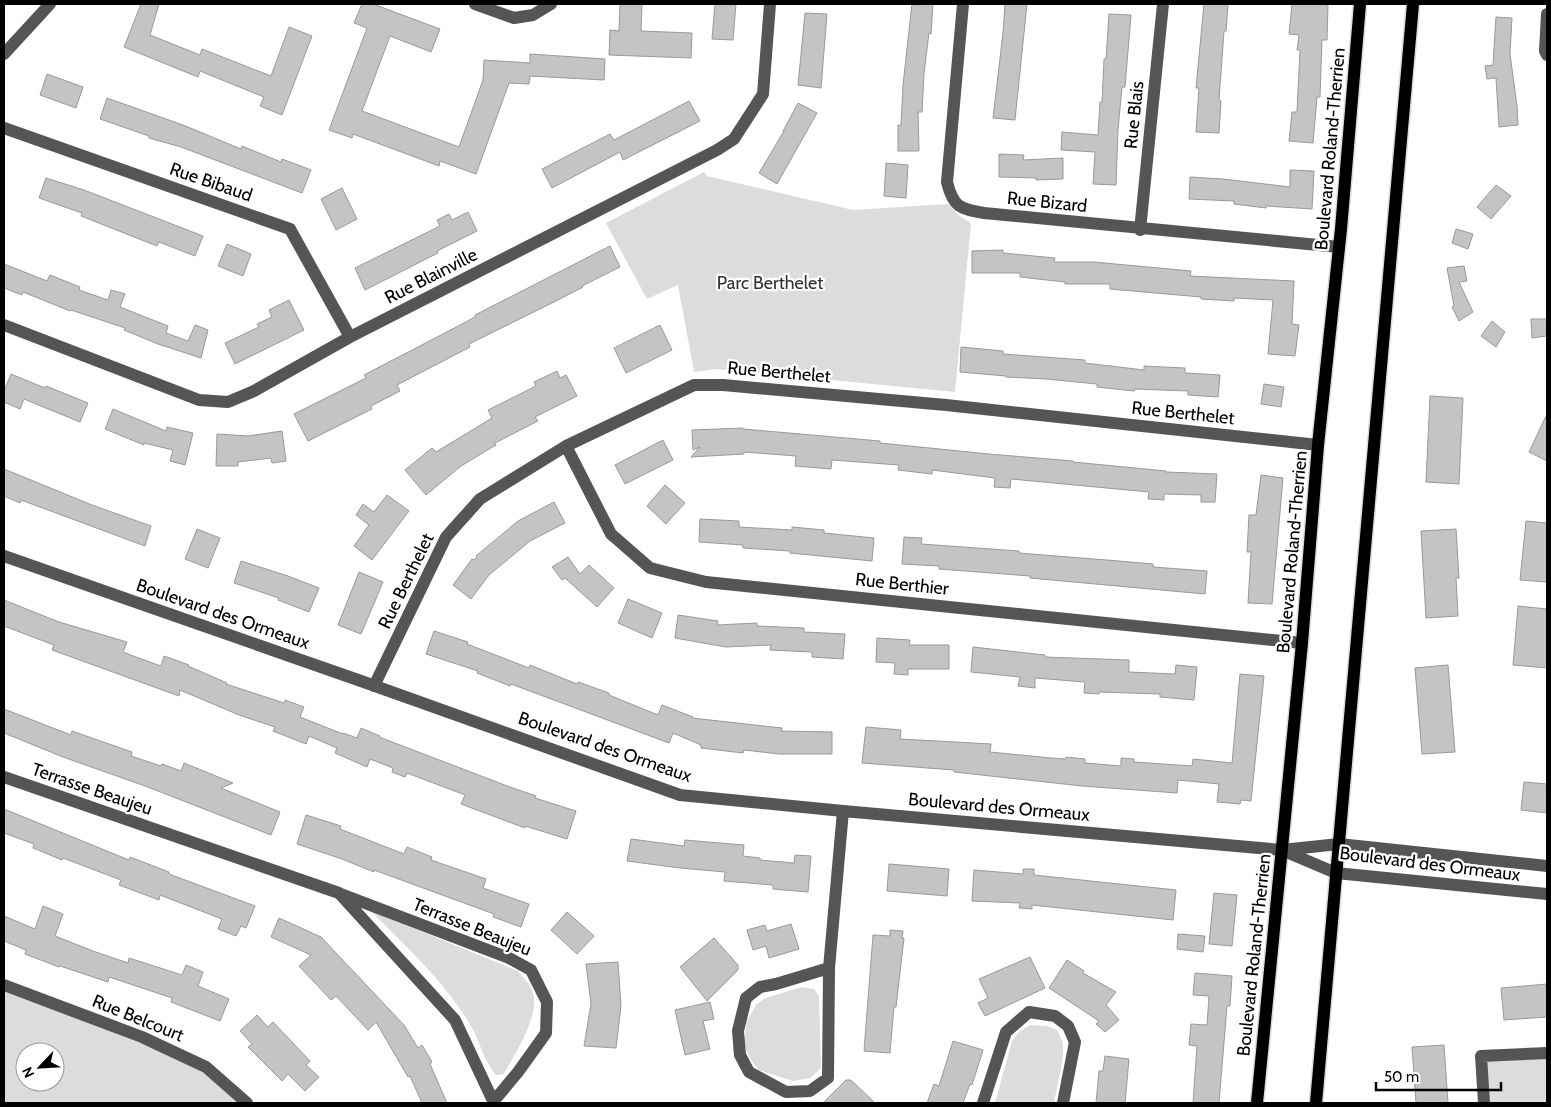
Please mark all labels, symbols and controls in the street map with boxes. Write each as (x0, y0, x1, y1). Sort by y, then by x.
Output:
street label: Boulevard Roland-Therrien (1310, 47, 1350, 251)
street label: Rue Blais (1119, 80, 1149, 150)
street label: Rue Bibaud (167, 158, 255, 206)
street label: Rue Bizard (1006, 187, 1088, 217)
street label: Rue Blainville (381, 243, 481, 309)
park label: Parc Berthelet (717, 272, 823, 294)
street label: Rue Berthelet (727, 357, 831, 387)
street label: Rue Berthelet (1130, 397, 1236, 429)
street label: Boulevard Roland-Therrien (1272, 450, 1312, 654)
street label: Rue Berthelet (373, 530, 439, 632)
street label: Rue Berthier (854, 568, 950, 600)
street label: Boulevard des Ormeaux (133, 574, 313, 654)
street label: Boulevard des Ormeaux (515, 707, 695, 787)
street label: Terrasse Beaujeu (29, 758, 155, 820)
street label: Boulevard des Ormeaux (907, 788, 1091, 826)
street label: Boulevard des Ormeaux (1338, 842, 1522, 886)
street label: Boulevard Roland-Therrien (1232, 853, 1276, 1057)
street label: Terrasse Beaujeu (409, 893, 535, 961)
street label: Rue Belcourt (89, 990, 187, 1046)
north arrow (15, 1042, 65, 1092)
scale bar (1376, 1060, 1501, 1092)
text: N (18, 1064, 38, 1081)
text: 50 m (1384, 1068, 1419, 1086)

